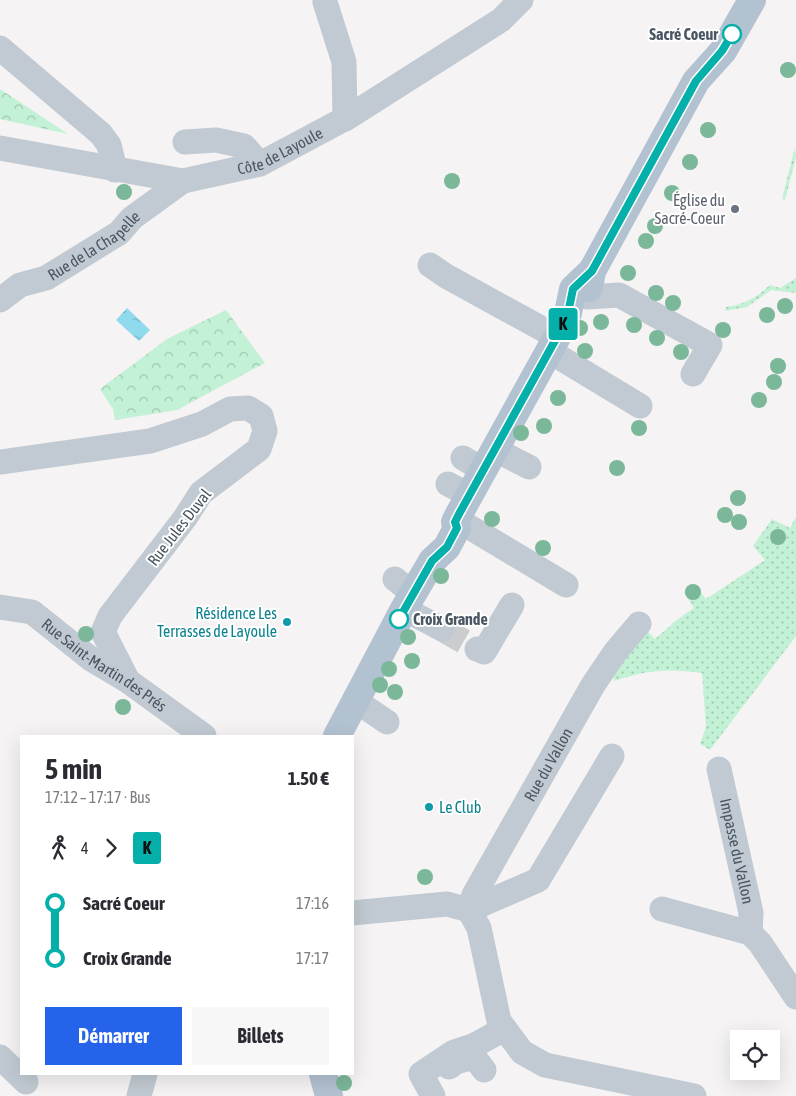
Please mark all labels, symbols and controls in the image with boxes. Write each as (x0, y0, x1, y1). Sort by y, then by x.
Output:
marker: Sacré Coeur (722, 24, 742, 44)
place label: Sacré Coeur (649, 25, 718, 43)
street label: Côte de Layoule (236, 123, 325, 178)
place label: Église du Sacré-Coeur (655, 191, 725, 227)
marker: Église du Sacré-Coeur (729, 203, 741, 215)
street label: Rue de la Chapelle (44, 207, 143, 284)
line badge: K (547, 308, 579, 340)
text: K (559, 313, 567, 334)
street label: Rue Jules Duval (144, 485, 215, 569)
place label: Résidence Les Terrasses de Layoule (157, 604, 277, 641)
marker: Croix Grande (389, 609, 409, 629)
place label: Croix Grande (413, 610, 488, 628)
street label: Rue Saint-Martin des Prés (38, 614, 170, 715)
marker: Résidence Les Terrasses de Layoule (281, 616, 293, 628)
street label: Rue du Vallon (520, 725, 576, 804)
text: 5 min (45, 753, 102, 785)
text: 1.50 € (288, 767, 329, 789)
text: 17:12 – 17:17 · Bus (45, 788, 150, 806)
street label: Impasse du Vallon (717, 797, 758, 905)
place label: Le Club (439, 798, 481, 816)
marker: Le Club (423, 801, 435, 813)
icon: walk (45, 834, 73, 862)
icon: forward (97, 834, 125, 862)
text: K (143, 837, 151, 858)
text: 4 (81, 839, 89, 857)
text: Sacré Coeur (83, 892, 165, 914)
text: 17:16 (296, 894, 329, 912)
text: Croix Grande (83, 947, 172, 969)
text: 17:17 (296, 949, 329, 967)
button: Démarrer (45, 1007, 182, 1065)
button: Billets (192, 1007, 329, 1065)
map controls (730, 1030, 780, 1080)
button: locate (730, 1030, 780, 1080)

